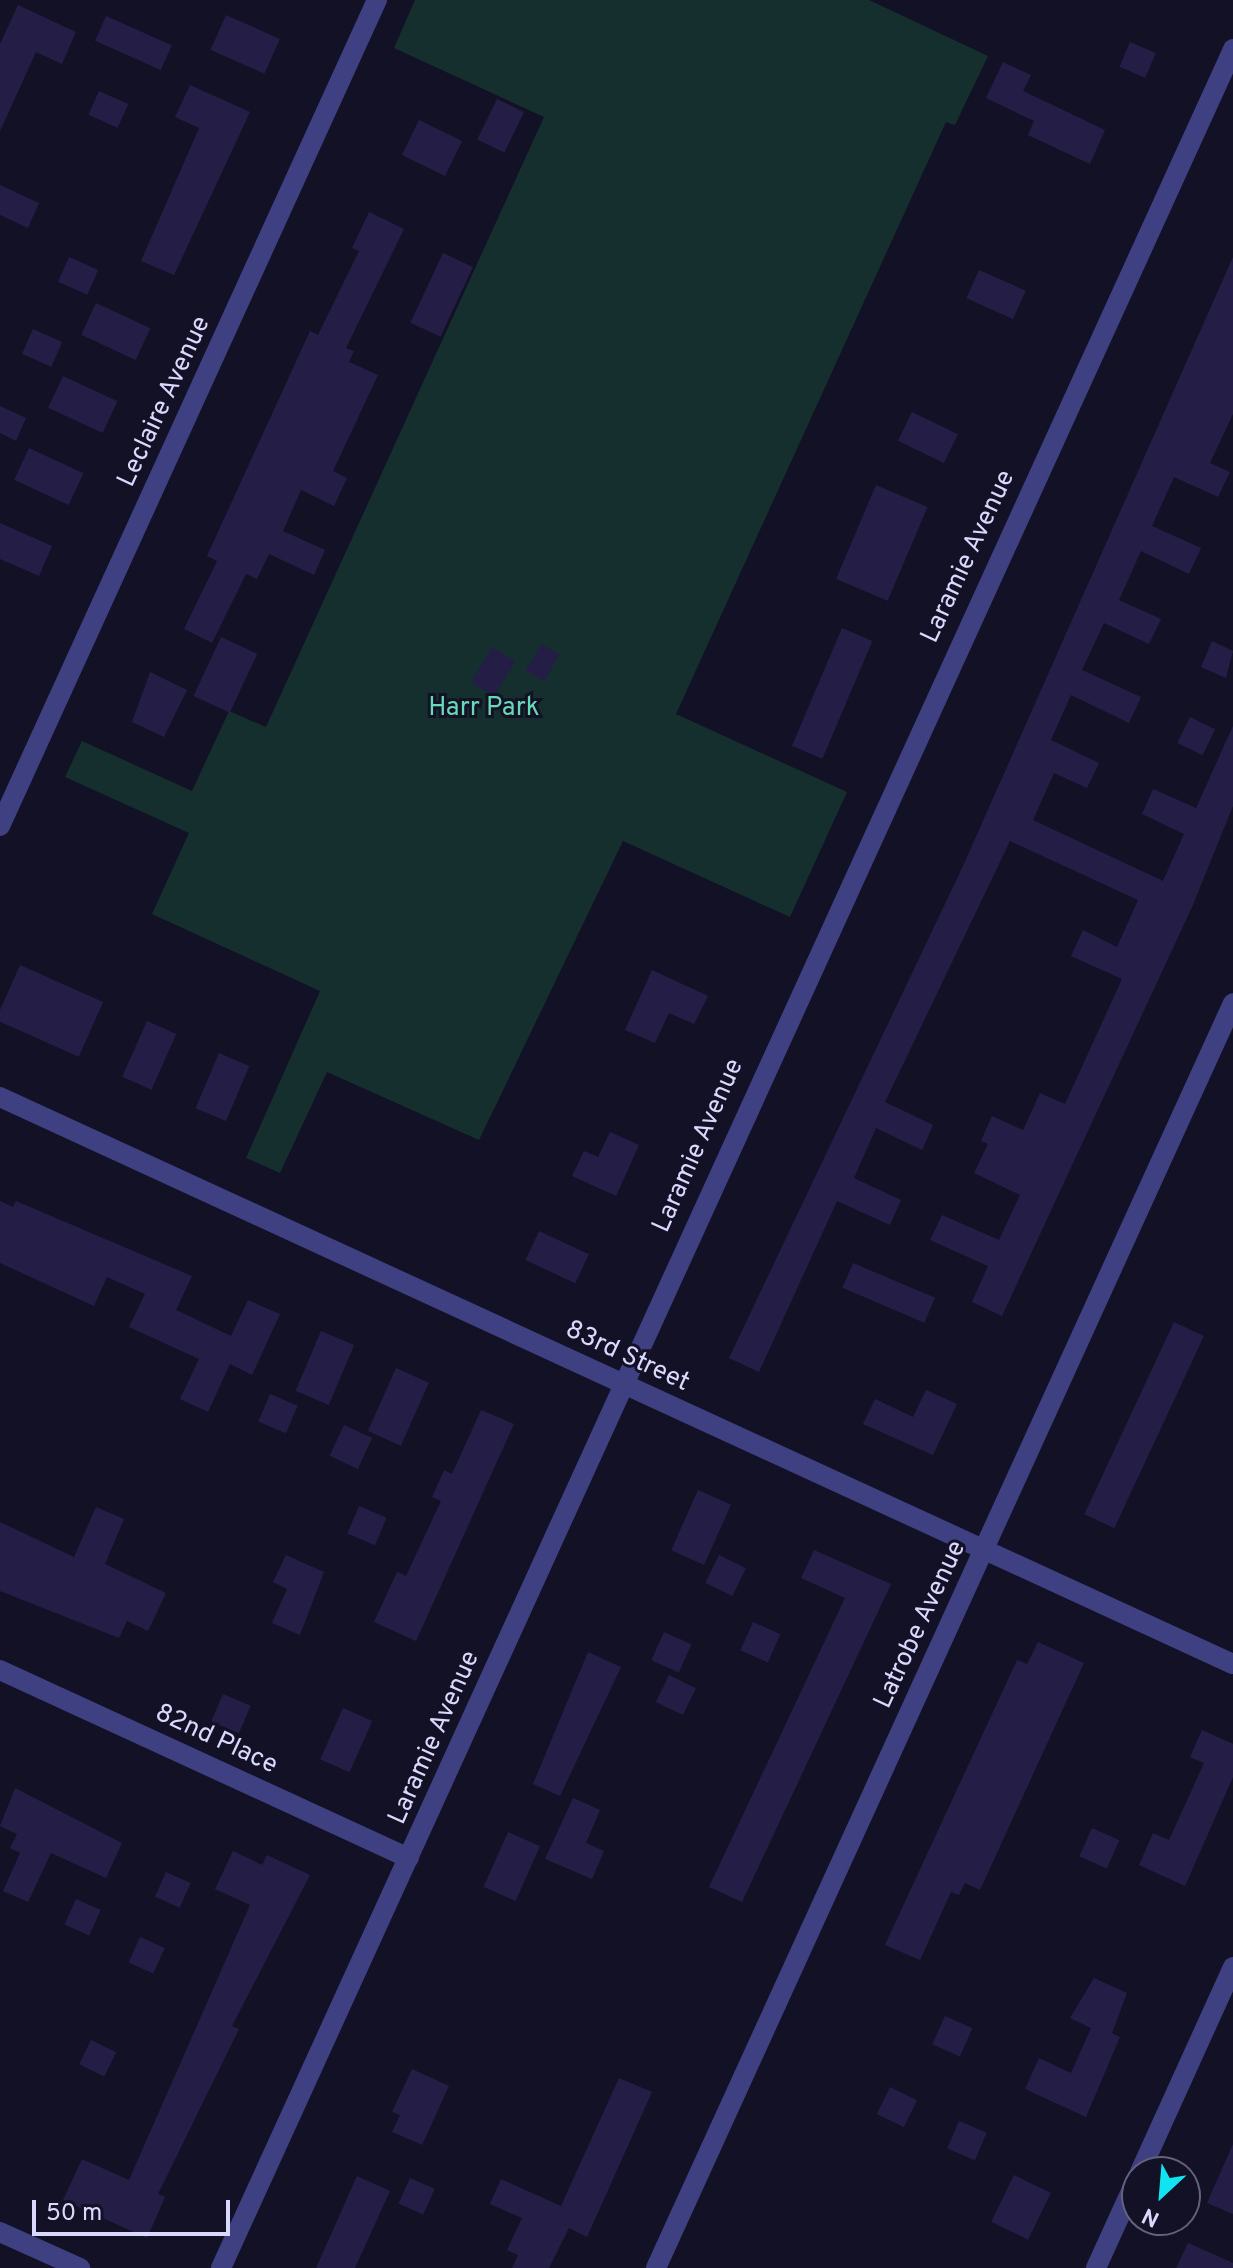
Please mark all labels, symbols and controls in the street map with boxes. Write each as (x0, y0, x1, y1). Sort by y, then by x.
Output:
street label: Leclaire Avenue (112, 311, 218, 493)
street label: Laramie Avenue (915, 465, 1023, 649)
park label: Harr Park (428, 693, 540, 725)
street label: Laramie Avenue (647, 1054, 751, 1238)
street label: 83rd Street (560, 1315, 694, 1399)
street label: Latrobe Avenue (868, 1536, 974, 1714)
street label: Laramie Avenue (383, 1646, 487, 1830)
street label: 82nd Place (150, 1698, 282, 1782)
north arrow (1121, 2156, 1201, 2236)
scale bar (36, 2184, 234, 2234)
text: 50 m (46, 2199, 102, 2229)
text: N (1138, 2201, 1164, 2232)

